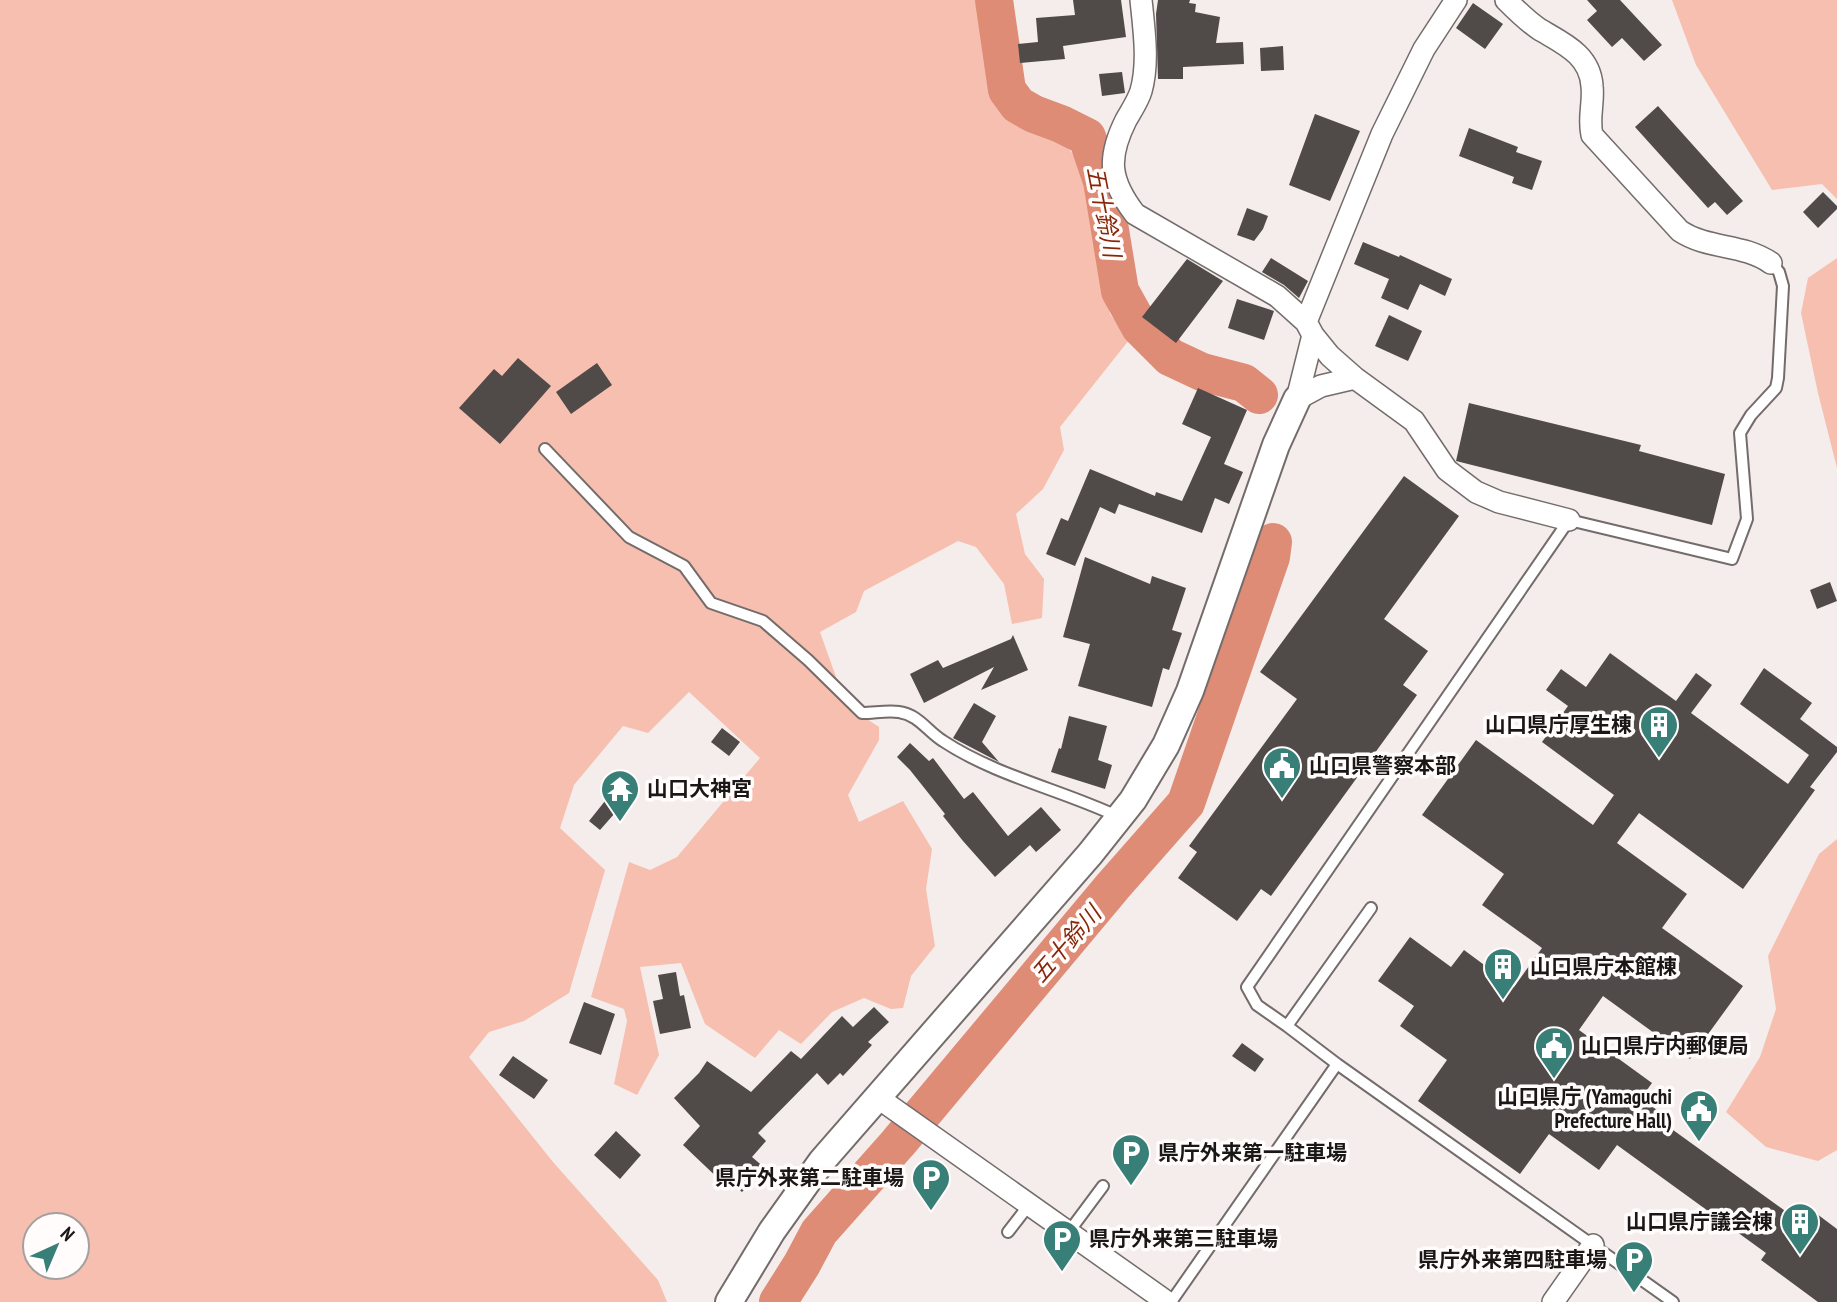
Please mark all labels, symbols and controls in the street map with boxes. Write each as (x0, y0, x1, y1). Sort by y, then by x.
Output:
water label: 五十鈴川 (1081, 164, 1128, 263)
building icon: 山口県庁厚生棟 (1638, 704, 1680, 759)
place label: 山口県庁厚生棟 (1485, 711, 1632, 738)
public building icon: 山口県警察本部 (1261, 745, 1303, 800)
place label: 山口県警察本部 (1309, 752, 1456, 779)
temple icon: 山口大神宮 (599, 768, 641, 823)
place label: 山口大神宮 (647, 775, 752, 802)
water label: 五十鈴川 (1025, 897, 1109, 988)
building icon: 山口県庁本館棟 (1482, 946, 1524, 1001)
place label: 山口県庁本館棟 (1530, 953, 1677, 980)
public building icon: 山口県庁内郵便局 (1533, 1025, 1575, 1080)
place label: 山口県庁内郵便局 (1581, 1032, 1749, 1059)
place label: 山口県庁 (Yamaguchi Prefecture Hall) (1497, 1083, 1672, 1134)
public building icon: 山口県庁 (Yamaguchi Prefecture Hall) (1678, 1088, 1720, 1143)
parking icon: 県庁外来第一駐車場 (1110, 1132, 1152, 1187)
place label: 県庁外来第一駐車場 (1158, 1139, 1347, 1166)
parking icon: 県庁外来第二駐車場 (910, 1157, 952, 1212)
place label: 県庁外来第二駐車場 (715, 1164, 904, 1191)
building icon: 山口県庁議会棟 (1779, 1201, 1821, 1256)
place label: 山口県庁議会棟 (1626, 1208, 1773, 1235)
north arrow (21, 1211, 91, 1281)
parking icon: 県庁外来第三駐車場 (1041, 1218, 1083, 1273)
text: N (56, 1222, 80, 1246)
place label: 県庁外来第三駐車場 (1089, 1225, 1278, 1252)
parking icon: 県庁外来第四駐車場 (1613, 1239, 1655, 1294)
place label: 県庁外来第四駐車場 (1418, 1246, 1607, 1273)

